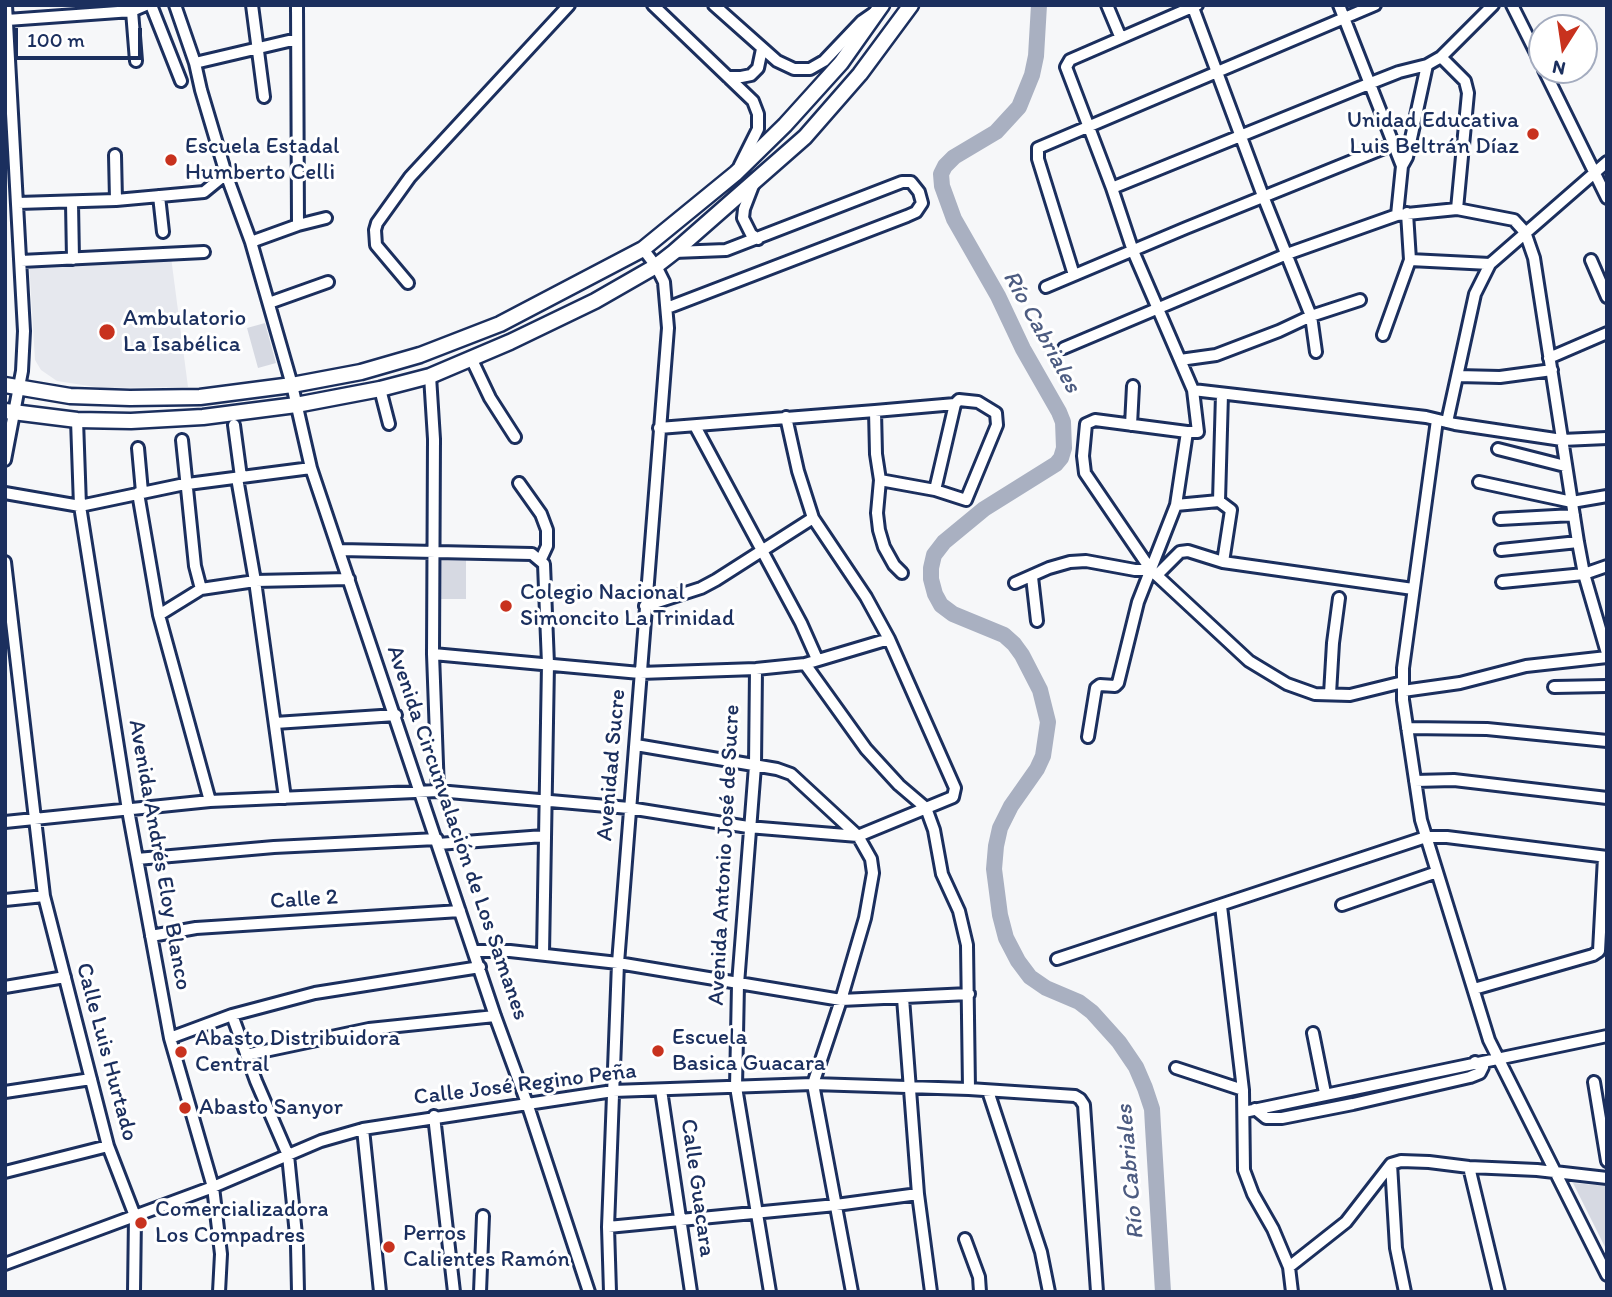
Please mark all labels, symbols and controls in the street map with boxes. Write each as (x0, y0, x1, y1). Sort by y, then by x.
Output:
scale bar (18, 14, 145, 58)
north arrow (1528, 14, 1598, 84)
text: 100 m (27, 27, 85, 52)
text: N (1550, 55, 1568, 81)
place label: Unidad Educativa Luis Beltrán Díaz (1347, 107, 1519, 161)
marker: Unidad Educativa Luis Beltrán Díaz (1525, 126, 1541, 142)
place label: Escuela Estadal Humberto Celli (185, 133, 340, 187)
marker: Escuela Estadal Humberto Celli (163, 152, 179, 168)
water label: Río Cabriales (996, 266, 1086, 398)
place label: Ambulatorio La Isabélica (123, 305, 246, 359)
marker: Ambulatorio La Isabélica (97, 322, 117, 342)
place label: Colegio Nacional Simoncito La Trinidad (520, 579, 735, 633)
marker: Colegio Nacional Simoncito La Trinidad (498, 598, 514, 614)
street label: Avenida Circunvalación de Los Samanes (380, 642, 534, 1024)
street label: Avenidad Sucre (592, 688, 632, 842)
street label: Avenida Antonio José de Sucre (703, 704, 747, 1006)
street label: Avenida Andrés Eloy Blanco (122, 718, 196, 992)
street label: Calle 2 (269, 884, 339, 916)
street label: Calle Luis Hurtado (69, 960, 143, 1144)
place label: Escuela Basica Guacara (672, 1024, 826, 1078)
place label: Abasto Distribuidora Central (195, 1025, 400, 1079)
marker: Escuela Basica Guacara (650, 1043, 666, 1059)
marker: Abasto Distribuidora Central (173, 1044, 189, 1060)
street label: Calle José Regino Peña (412, 1058, 638, 1112)
place label: Abasto Sanyor (199, 1094, 343, 1122)
marker: Abasto Sanyor (177, 1100, 193, 1116)
water label: Río Cabriales (1111, 1103, 1151, 1241)
street label: Calle Guacara (674, 1117, 720, 1259)
place label: Comercializadora Los Compadres (155, 1196, 329, 1250)
marker: Comercializadora Los Compadres (133, 1215, 149, 1231)
place label: Perros Calientes Ramón (403, 1220, 570, 1274)
marker: Perros Calientes Ramón (381, 1239, 397, 1255)

